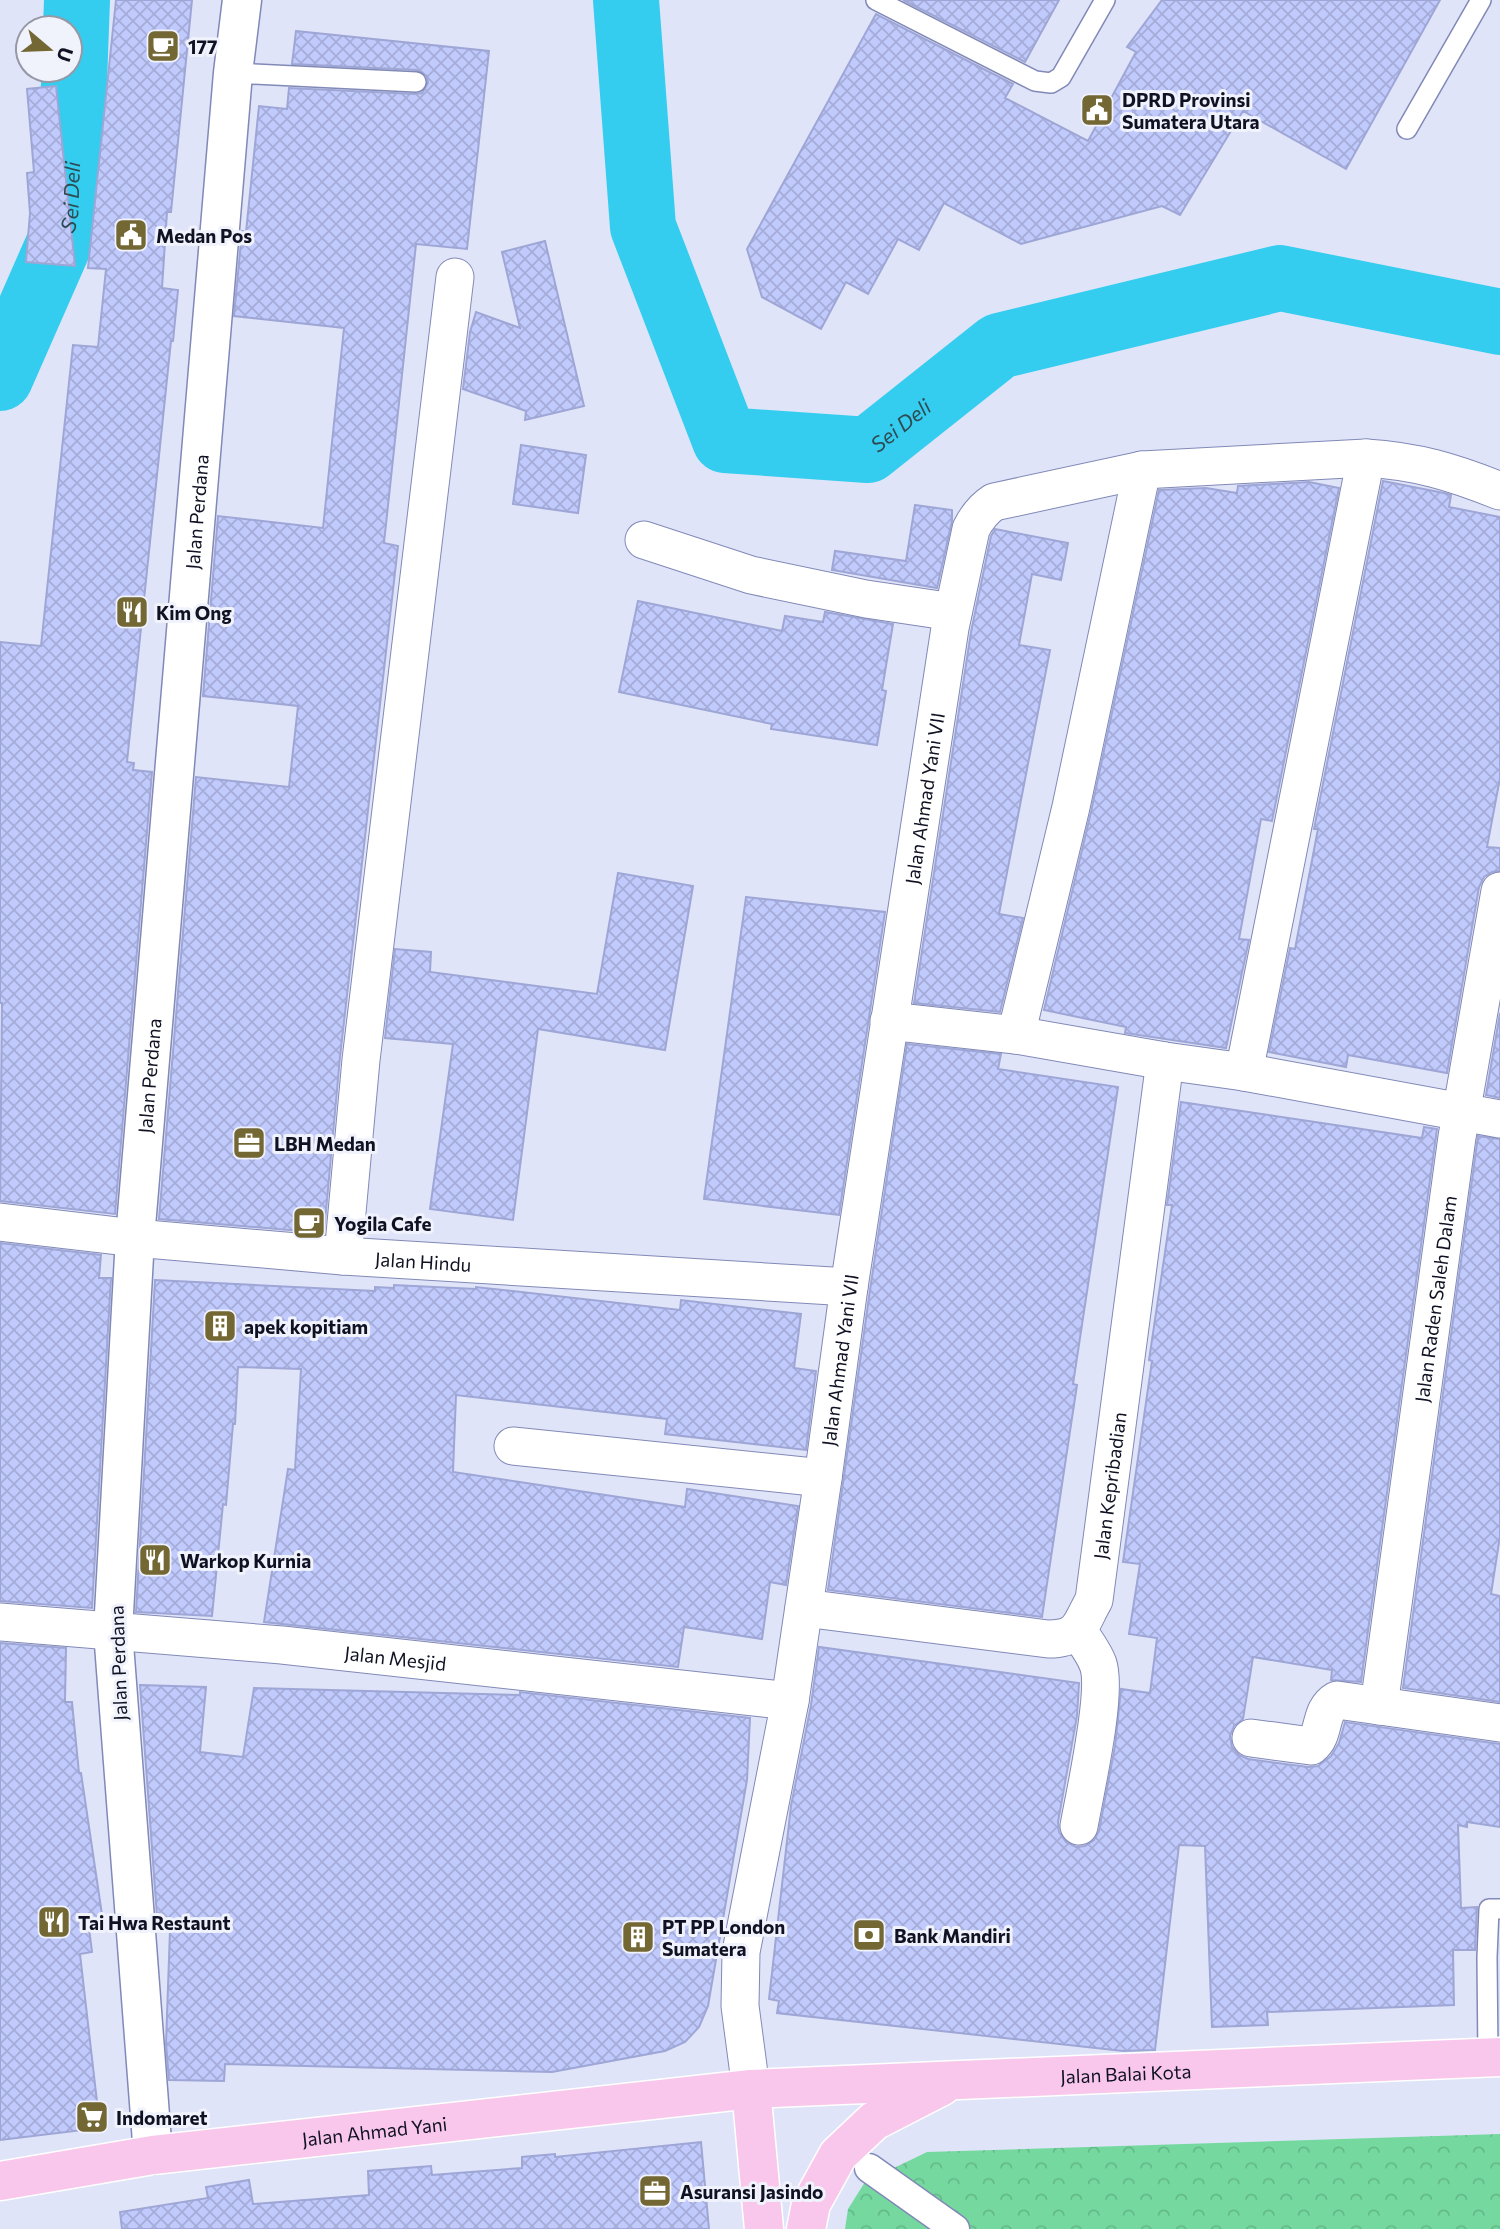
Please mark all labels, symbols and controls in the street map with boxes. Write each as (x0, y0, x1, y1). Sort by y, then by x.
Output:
north arrow (14, 14, 84, 84)
cafe icon: 177 (144, 27, 182, 65)
place label: 177 (188, 35, 217, 58)
text: U (52, 44, 79, 65)
place label: DPRD Provinsi Sumatera Utara (1122, 88, 1260, 133)
public building icon: DPRD Provinsi Sumatera Utara (1078, 91, 1116, 129)
water label: Sei Deli (53, 160, 84, 236)
public building icon: Medan Pos (112, 216, 150, 254)
place label: Medan Pos (156, 224, 252, 247)
water label: Sei Deli (865, 393, 936, 456)
street label: Jalan Perdana (180, 453, 212, 570)
restaurant icon: Kim Ong (113, 593, 151, 631)
place label: Kim Ong (156, 601, 232, 624)
street label: Jalan Ahmad Yani VII (899, 711, 948, 886)
street label: Jalan Perdana (132, 1017, 165, 1134)
office icon: LBH Medan (230, 1124, 268, 1162)
place label: LBH Medan (274, 1132, 376, 1155)
street label: Jalan Raden Saleh Dalam (1409, 1194, 1460, 1404)
cafe icon: Yogila Cafe (290, 1204, 328, 1242)
place label: Yogila Cafe (334, 1212, 431, 1235)
street label: Jalan Hindu (374, 1246, 472, 1275)
street label: Jalan Ahmad Yani VII (816, 1272, 862, 1447)
building icon: apek kopitiam (201, 1307, 239, 1345)
place label: apek kopitiam (244, 1315, 368, 1338)
street label: Jalan Kepribadian (1088, 1410, 1130, 1561)
restaurant icon: Warkop Kurnia (136, 1541, 174, 1579)
place label: Warkop Kurnia (180, 1549, 311, 1572)
street label: Jalan Perdana (104, 1605, 132, 1721)
street label: Jalan Mesjid (343, 1640, 447, 1675)
restaurant icon: Tai Hwa Restaunt (35, 1903, 73, 1941)
place label: Tai Hwa Restaunt (78, 1911, 230, 1934)
place label: PT PP London Sumatera (662, 1915, 785, 1960)
bank icon: Bank Mandiri (850, 1916, 888, 1954)
building icon: PT PP London Sumatera (619, 1918, 657, 1956)
place label: Bank Mandiri (894, 1924, 1011, 1947)
street label: Jalan Balai Kota (1060, 2059, 1192, 2087)
supermarket icon: Indomaret (73, 2098, 111, 2136)
place label: Indomaret (116, 2106, 208, 2129)
street label: Jalan Ahmad Yani (301, 2111, 448, 2150)
office icon: Asuransi Jasindo (636, 2172, 674, 2210)
place label: Asuransi Jasindo (680, 2180, 823, 2203)

